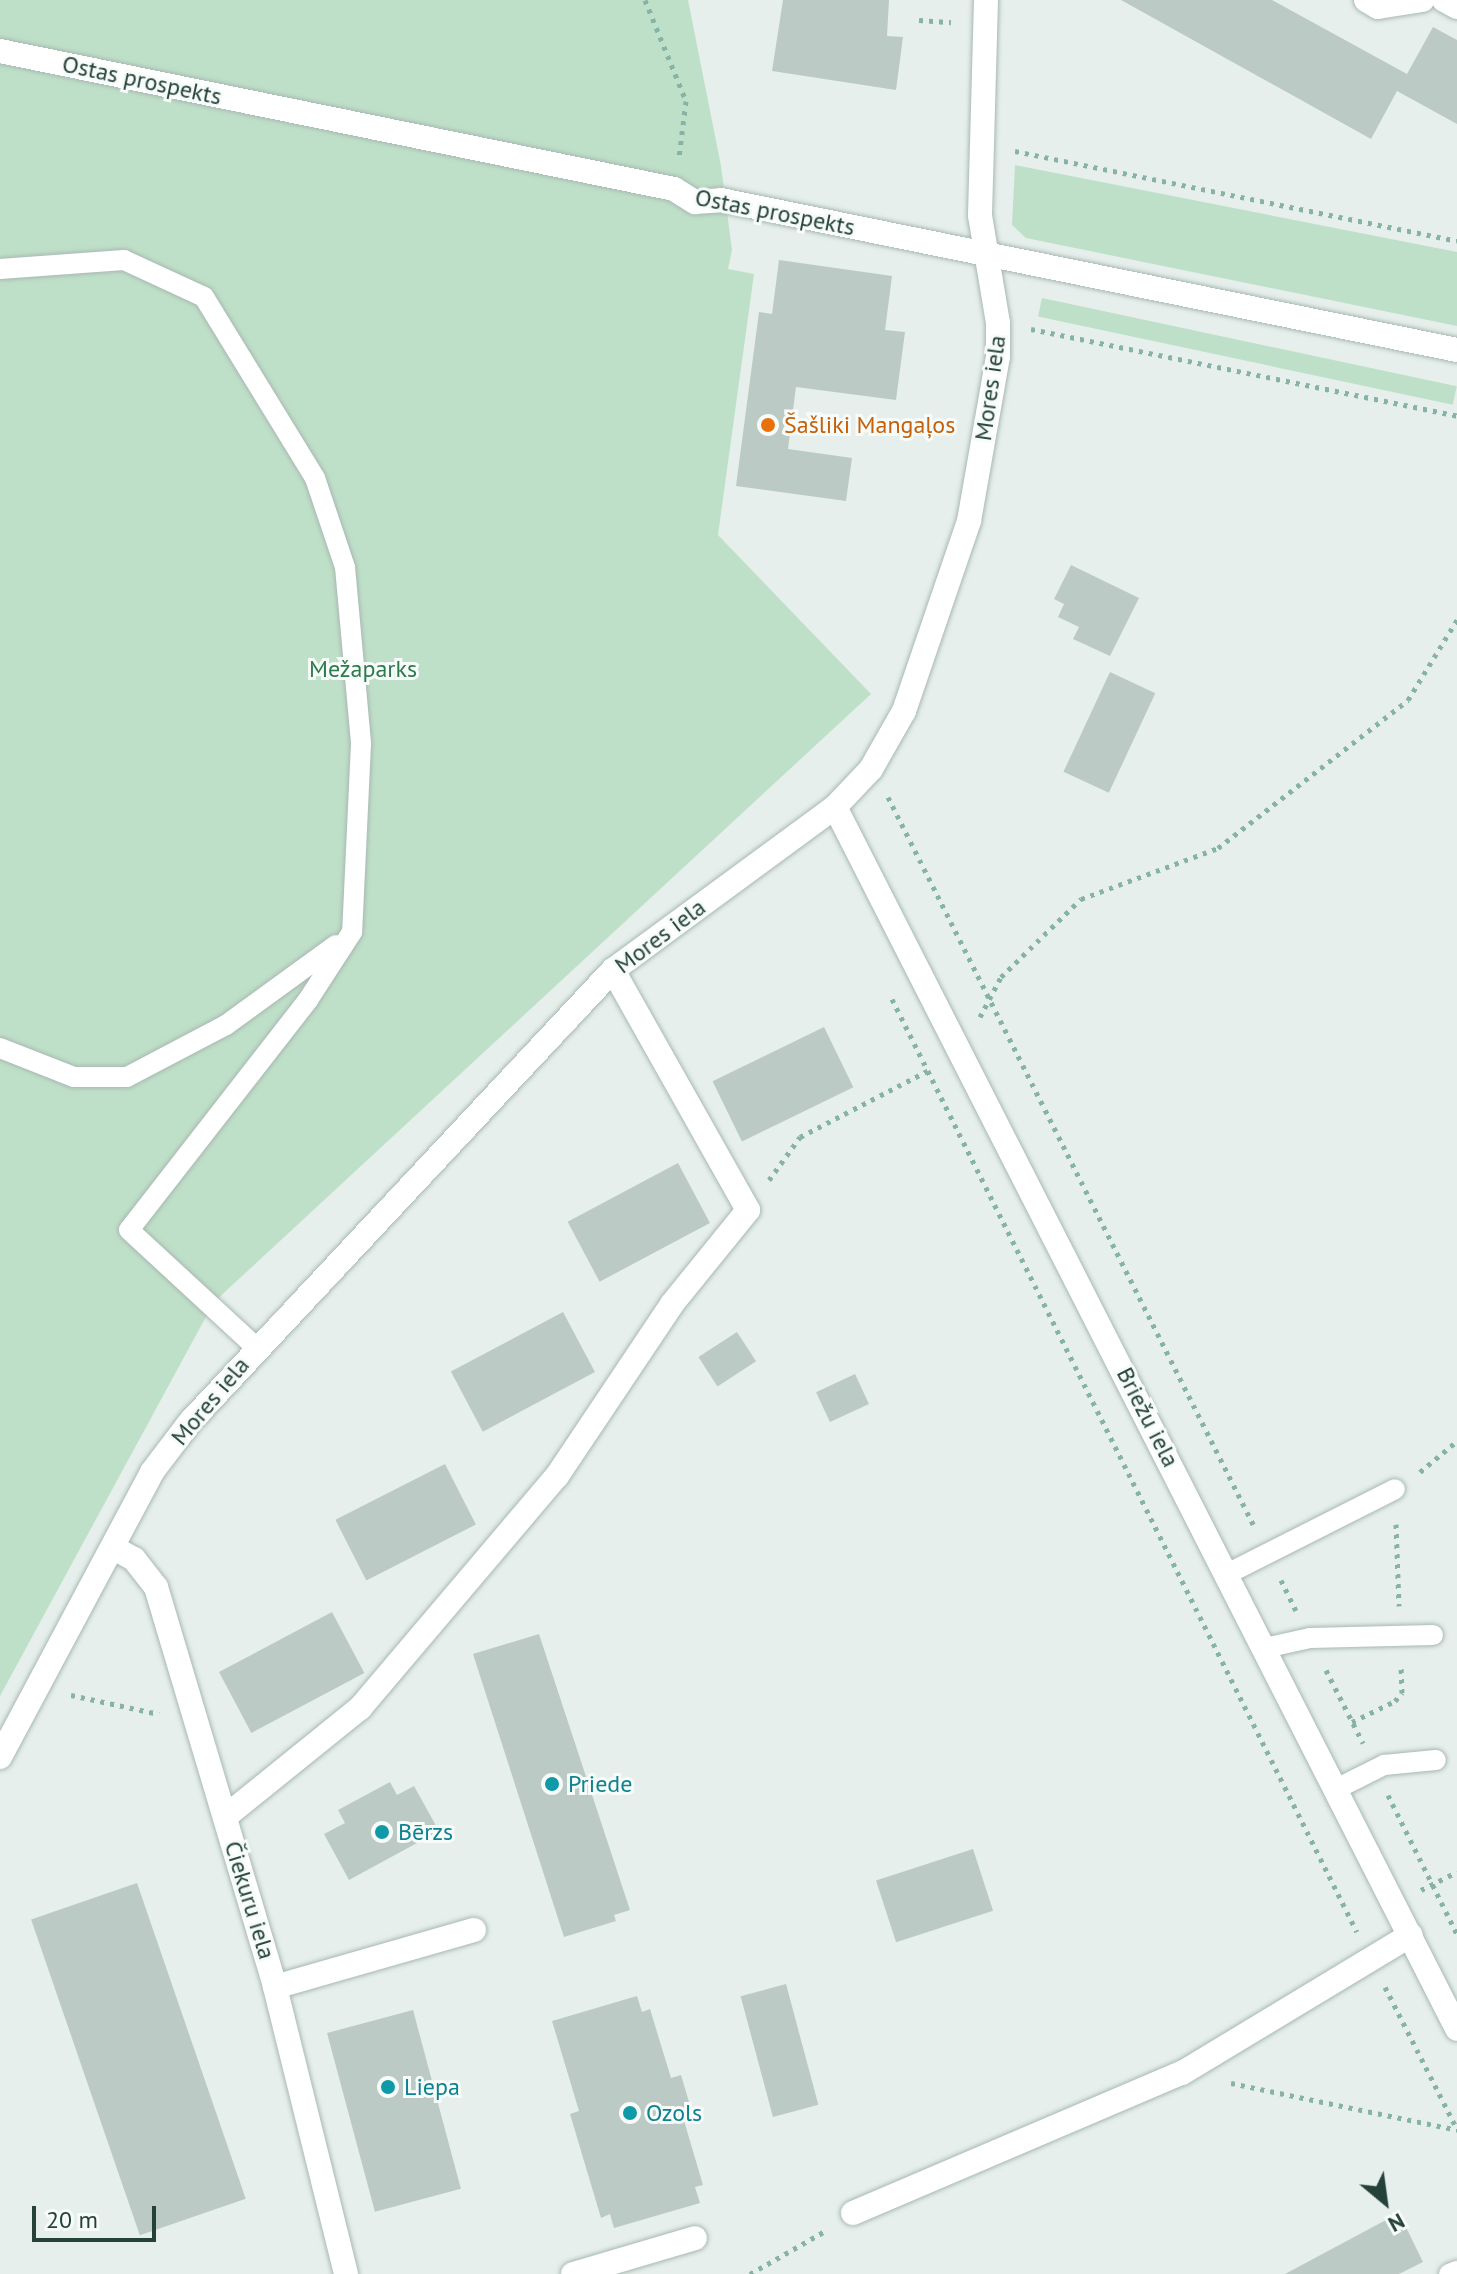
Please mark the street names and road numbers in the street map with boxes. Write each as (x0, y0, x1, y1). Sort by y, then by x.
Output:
street label: Ostas prospekts (60, 49, 224, 111)
street label: Ostas prospekts (693, 182, 857, 242)
street label: Mores iela (968, 333, 1012, 443)
street label: Mores iela (609, 893, 711, 979)
street label: Mores iela (165, 1351, 255, 1451)
street label: Briežu iela (1111, 1362, 1185, 1472)
street label: Čiekuru iela (218, 1838, 282, 1962)

